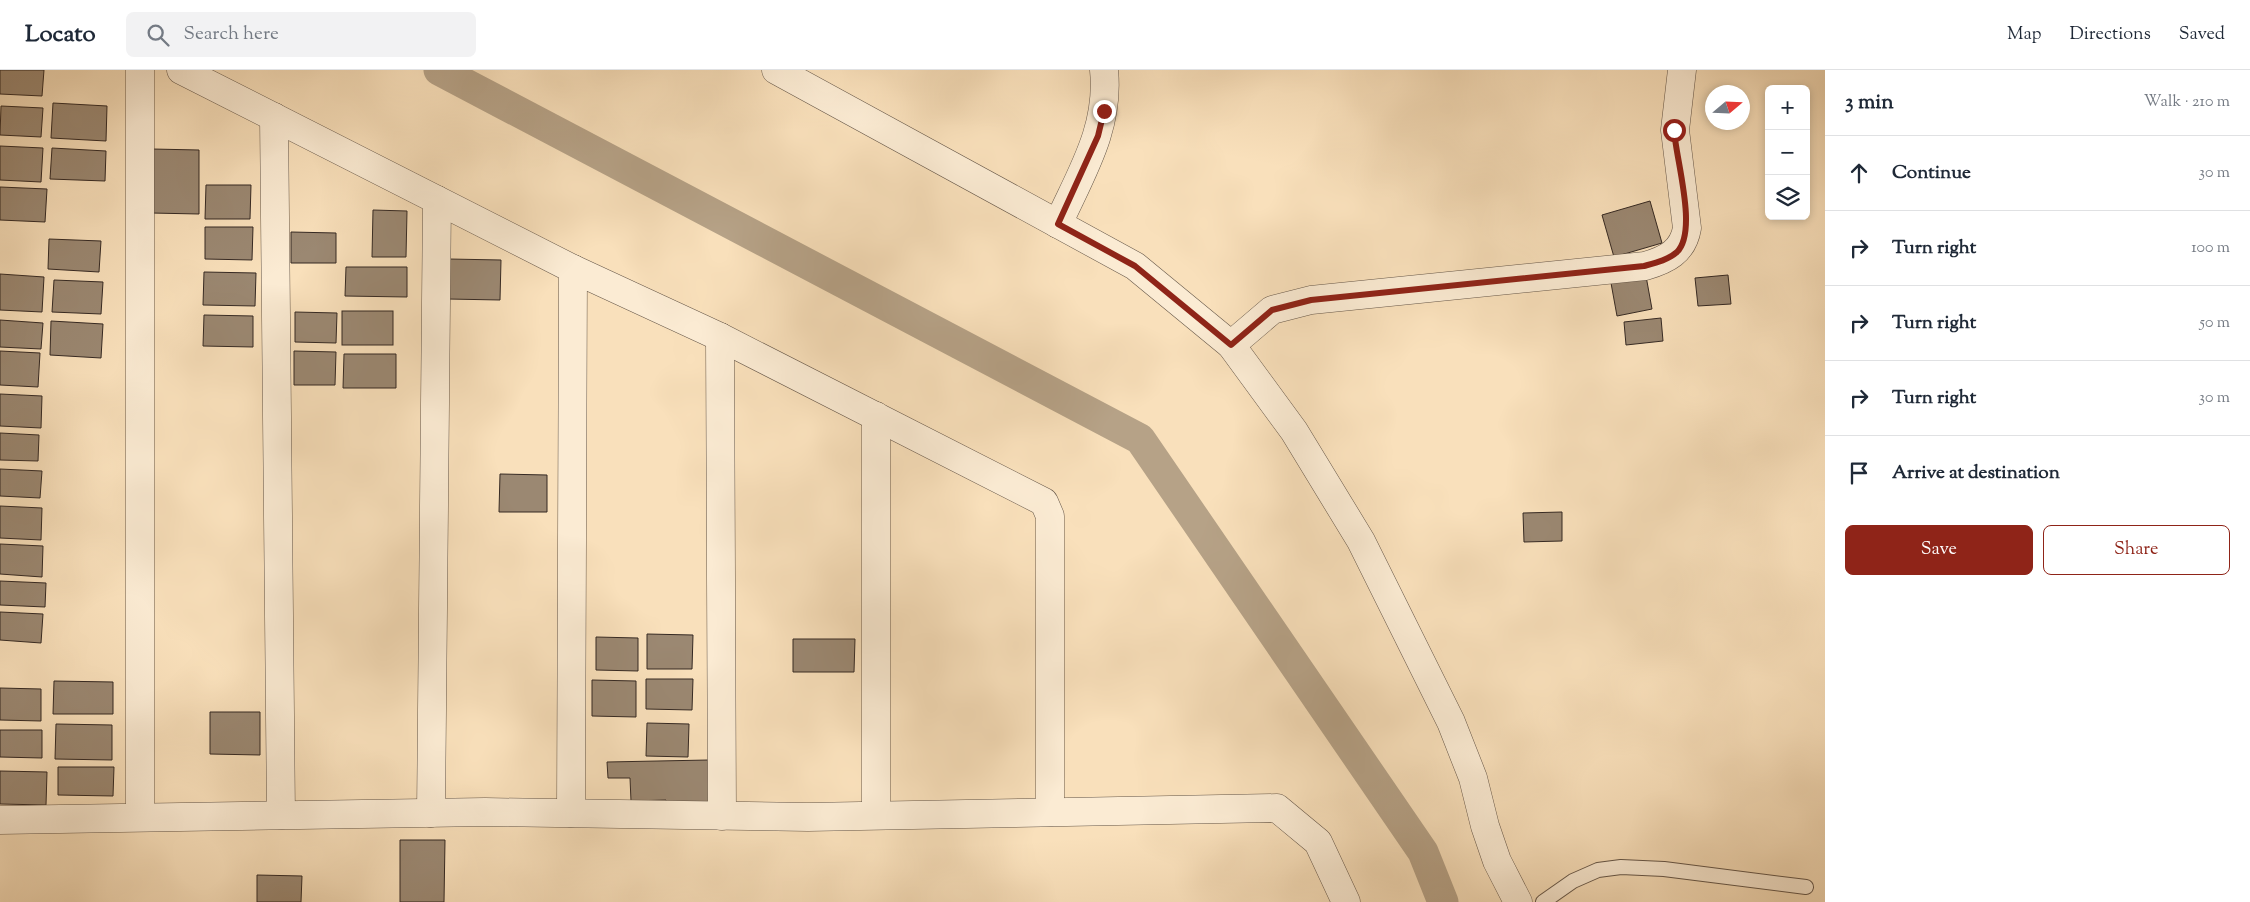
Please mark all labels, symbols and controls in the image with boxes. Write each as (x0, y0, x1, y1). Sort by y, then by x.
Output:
search box (126, 12, 476, 57)
text: Locato (25, 18, 96, 52)
icon: search (144, 21, 172, 49)
text: Search here (184, 21, 279, 48)
text: Map (2007, 22, 2042, 48)
text: Directions (2070, 22, 2151, 48)
text: Saved (2179, 22, 2225, 48)
north arrow (1705, 85, 1750, 130)
map controls (1765, 85, 1810, 220)
button: + (1765, 85, 1810, 130)
text: 3 min (1845, 88, 1894, 118)
text: Walk · 210 m (2144, 91, 2230, 114)
route end (1093, 100, 1116, 123)
route start (1663, 119, 1686, 142)
button: − (1765, 130, 1810, 175)
icon: ahead (1845, 159, 1873, 187)
text: Continue (1892, 160, 1971, 187)
text: 30 m (2199, 162, 2230, 185)
button: layers (1765, 175, 1810, 220)
icon: right (1845, 234, 1873, 262)
text: Turn right (1892, 235, 1976, 262)
text: 100 m (2191, 237, 2230, 260)
icon: right (1845, 309, 1873, 337)
text: Turn right (1892, 310, 1976, 337)
text: 50 m (2199, 312, 2230, 335)
icon: right (1845, 384, 1873, 412)
text: Turn right (1892, 385, 1976, 412)
text: 30 m (2199, 387, 2230, 410)
icon: arrive (1845, 459, 1873, 487)
text: Arrive at destination (1892, 460, 2060, 487)
button: Save (1845, 525, 2033, 575)
button: Share (2043, 525, 2230, 575)

